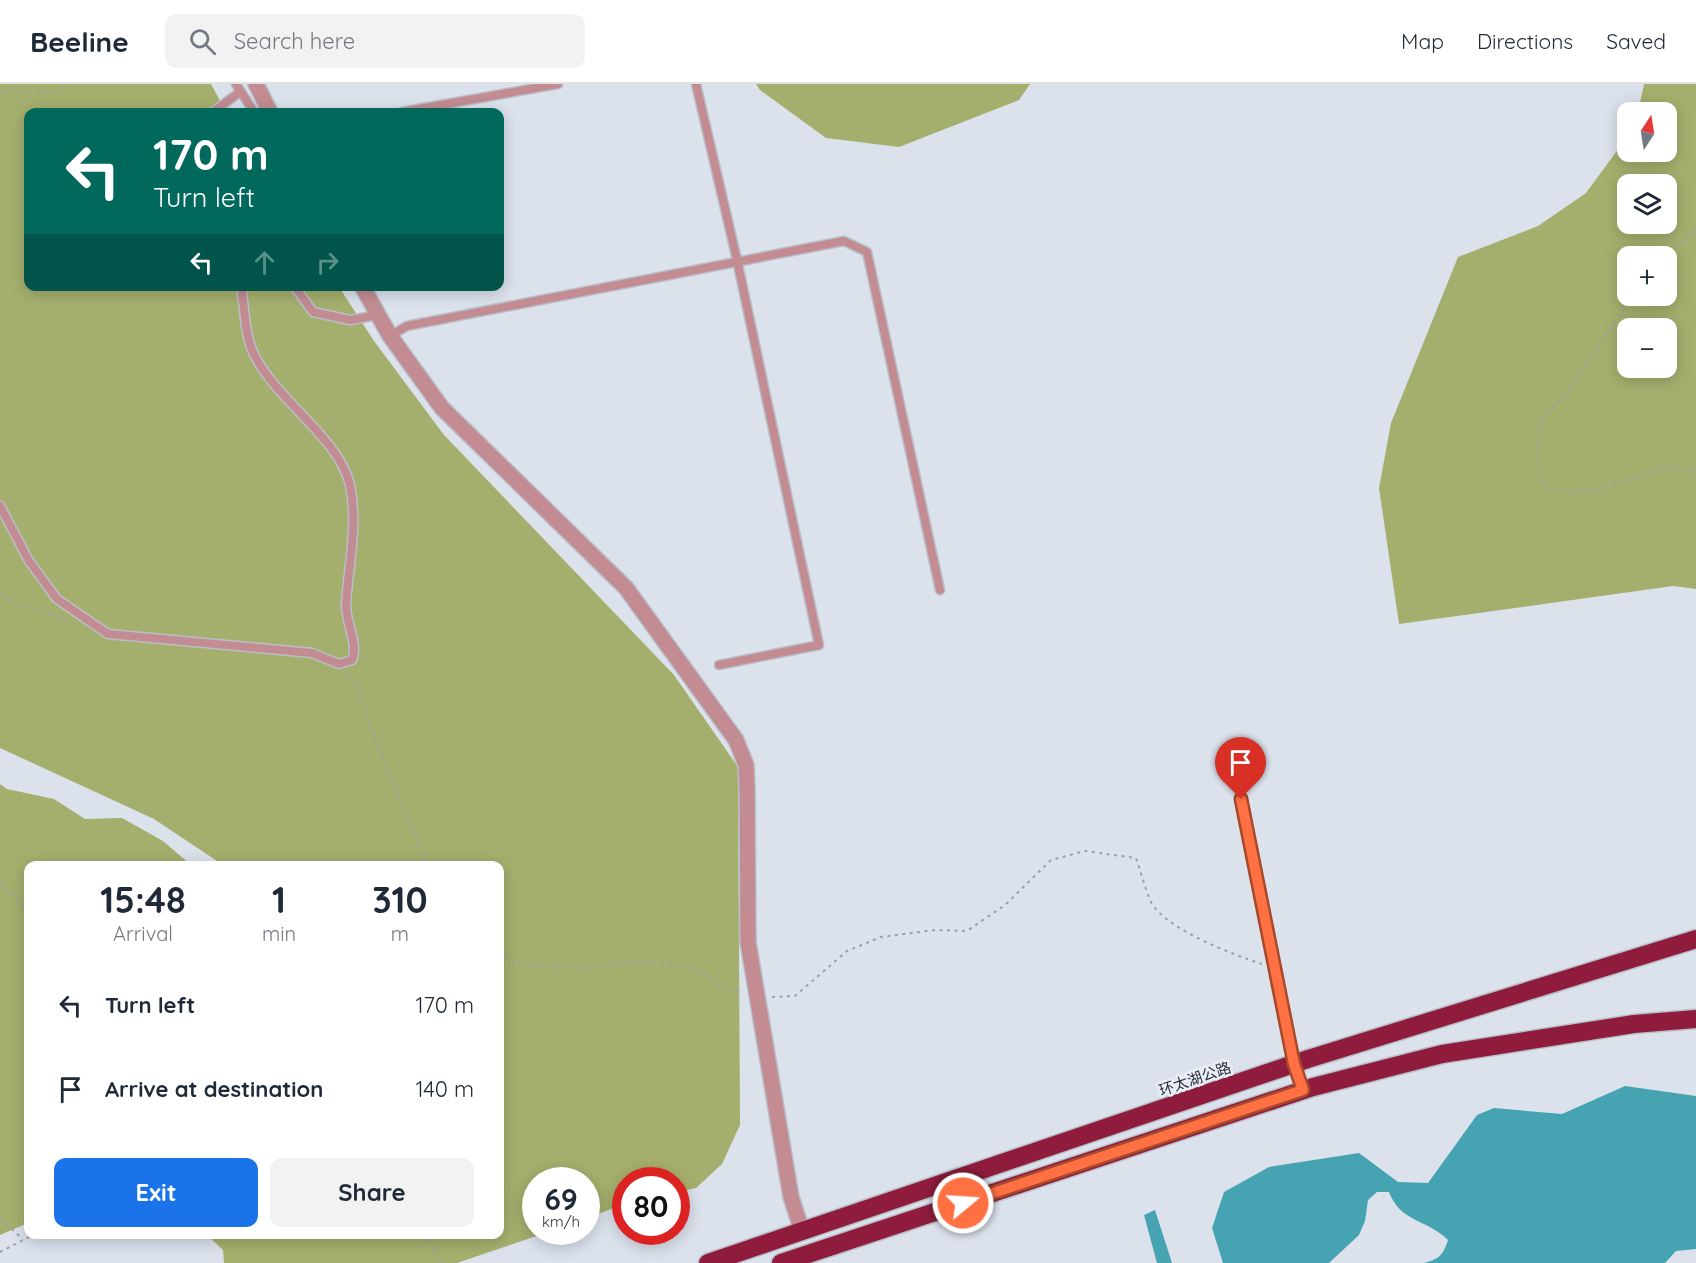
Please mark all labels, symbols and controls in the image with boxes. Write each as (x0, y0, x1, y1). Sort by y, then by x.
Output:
search box (165, 14, 585, 68)
text: Beeline (30, 24, 129, 59)
icon: search (186, 25, 219, 58)
text: Search here (234, 27, 355, 55)
text: Map (1401, 28, 1444, 54)
text: Directions (1477, 28, 1573, 54)
text: Saved (1606, 28, 1666, 54)
north arrow (1617, 102, 1677, 162)
map controls (1617, 102, 1677, 378)
text: 170 m (153, 128, 269, 181)
icon: left (54, 132, 132, 210)
button: layers (1617, 174, 1677, 234)
text: Turn left (153, 180, 255, 214)
icon: left (185, 246, 218, 279)
icon: ahead (248, 246, 281, 279)
icon: right (311, 246, 344, 279)
button: + (1617, 246, 1677, 306)
button: − (1617, 318, 1677, 378)
pin (1215, 737, 1266, 799)
icon: arrive (1224, 746, 1257, 779)
text: 15:48 (100, 877, 186, 922)
text: 1 (272, 877, 286, 922)
text: 310 (372, 877, 428, 922)
text: Arrival (113, 921, 173, 946)
text: min (262, 921, 296, 946)
text: m (391, 921, 409, 946)
icon: left (54, 989, 87, 1022)
text: Turn left (105, 991, 195, 1019)
text: 170 m (415, 991, 474, 1019)
street label: 环太湖公路 (1156, 1057, 1233, 1100)
icon: arrive (54, 1073, 87, 1106)
text: Arrive at destination (105, 1075, 323, 1103)
text: 140 m (415, 1075, 474, 1103)
button: Exit (54, 1158, 258, 1227)
button: Share (270, 1158, 474, 1227)
speed limit sign: 80 (612, 1167, 690, 1245)
position arrow (931, 1171, 995, 1235)
text: 69 (544, 1180, 578, 1218)
text: km/h (542, 1212, 580, 1231)

